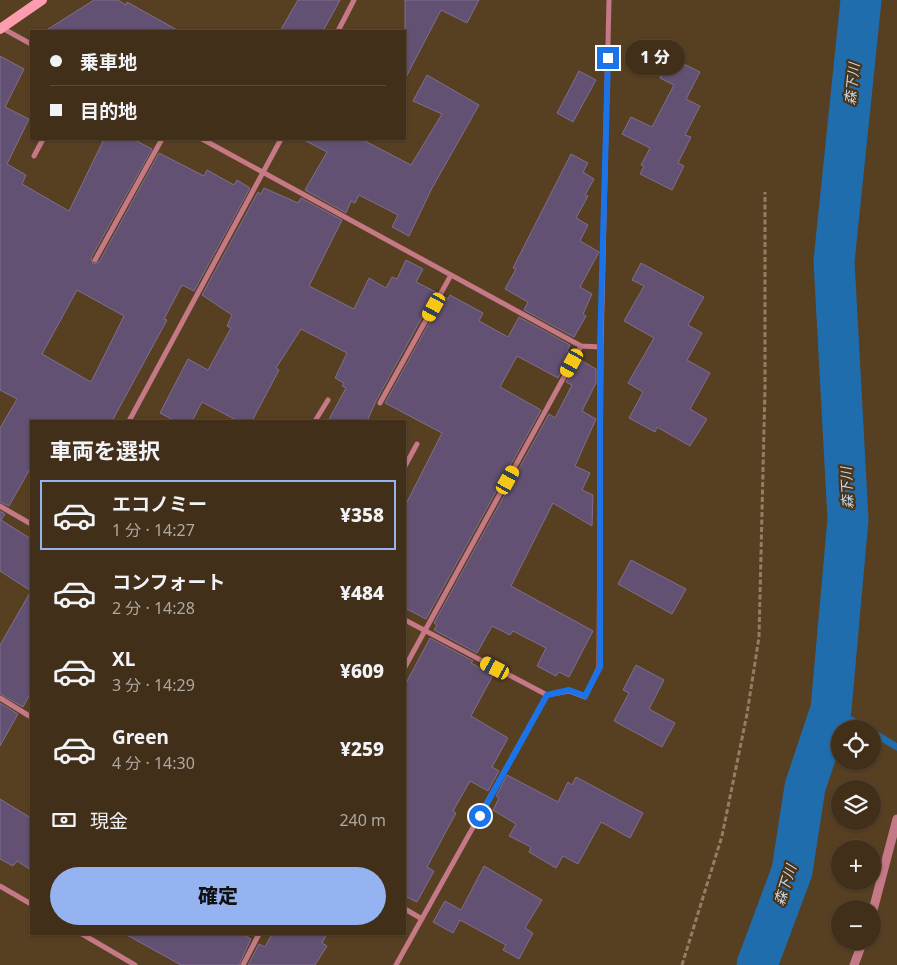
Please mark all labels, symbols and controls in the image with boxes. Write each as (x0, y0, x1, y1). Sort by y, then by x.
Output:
callout: 1 分 (626, 40, 686, 76)
text: 1 分 (640, 46, 670, 68)
route end (597, 47, 619, 69)
text: 乗車地 (80, 49, 137, 75)
water label: 森下川 (840, 60, 863, 106)
text: 目的地 (80, 98, 137, 124)
car (420, 290, 447, 324)
car (558, 346, 585, 380)
text: 車両を選択 (50, 435, 160, 465)
car (494, 463, 521, 497)
water label: 森下川 (836, 465, 857, 509)
text: エコノミー (112, 491, 207, 517)
icon: car (52, 493, 97, 538)
text: ¥358 (340, 502, 384, 528)
text: 1 分 · 14:27 (112, 519, 195, 541)
text: コンフォート (112, 569, 225, 595)
icon: car (52, 571, 97, 616)
text: ¥484 (340, 580, 384, 606)
text: 2 分 · 14:28 (112, 597, 195, 619)
text: XL (112, 646, 135, 672)
icon: car (52, 649, 97, 694)
car (478, 654, 511, 682)
text: ¥609 (340, 658, 384, 684)
text: 3 分 · 14:29 (112, 674, 195, 696)
map controls (831, 720, 881, 950)
button: locate (831, 720, 881, 770)
text: Green (112, 724, 169, 750)
icon: car (52, 727, 97, 772)
text: ¥259 (340, 736, 384, 762)
text: 4 分 · 14:30 (112, 752, 195, 774)
button: layers (831, 780, 881, 830)
route start (469, 805, 491, 827)
icon: cash (50, 806, 78, 834)
text: 現金 (90, 808, 128, 834)
text: 240 m (339, 809, 386, 831)
button: + (831, 840, 881, 890)
water label: 森下川 (769, 860, 801, 908)
button: 確定 (50, 867, 386, 925)
button: − (831, 900, 881, 950)

